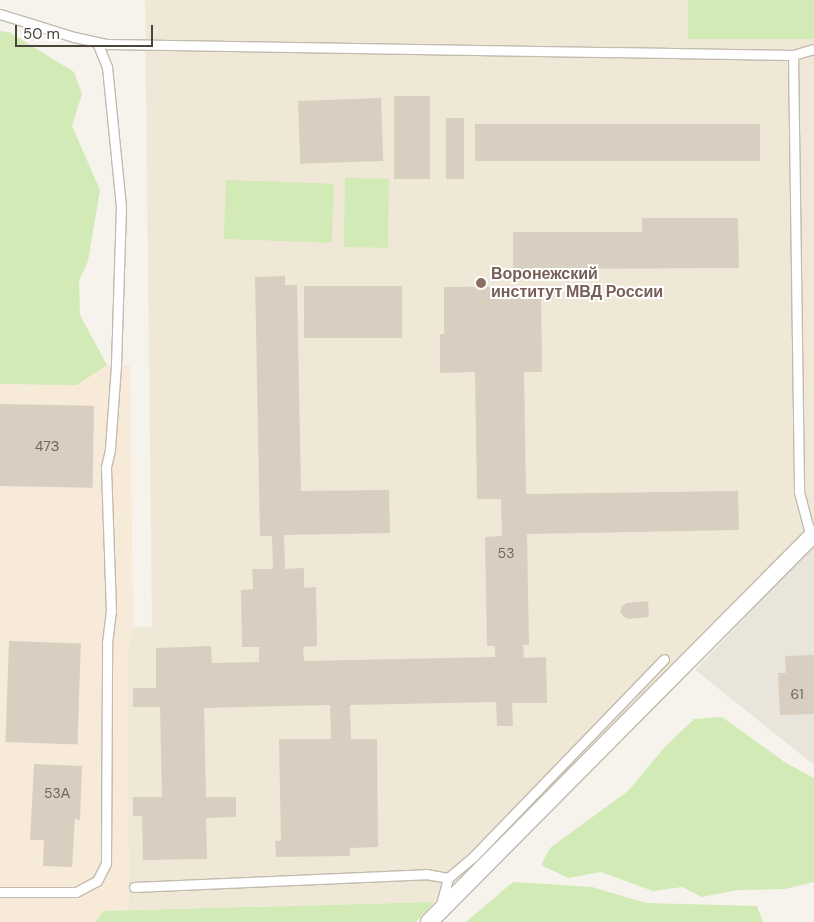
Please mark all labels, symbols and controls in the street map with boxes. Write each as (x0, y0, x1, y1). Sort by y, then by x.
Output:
scale bar (18, 15, 155, 47)
text: 50 m (23, 24, 60, 44)
place label: Воронежский институт МВД России (491, 264, 663, 302)
marker: Воронежский институт МВД России (475, 277, 487, 289)
house number: 47З (35, 438, 59, 454)
house number: 53 (498, 545, 514, 561)
house number: 61 (790, 686, 804, 702)
house number: 53А (44, 785, 70, 801)

